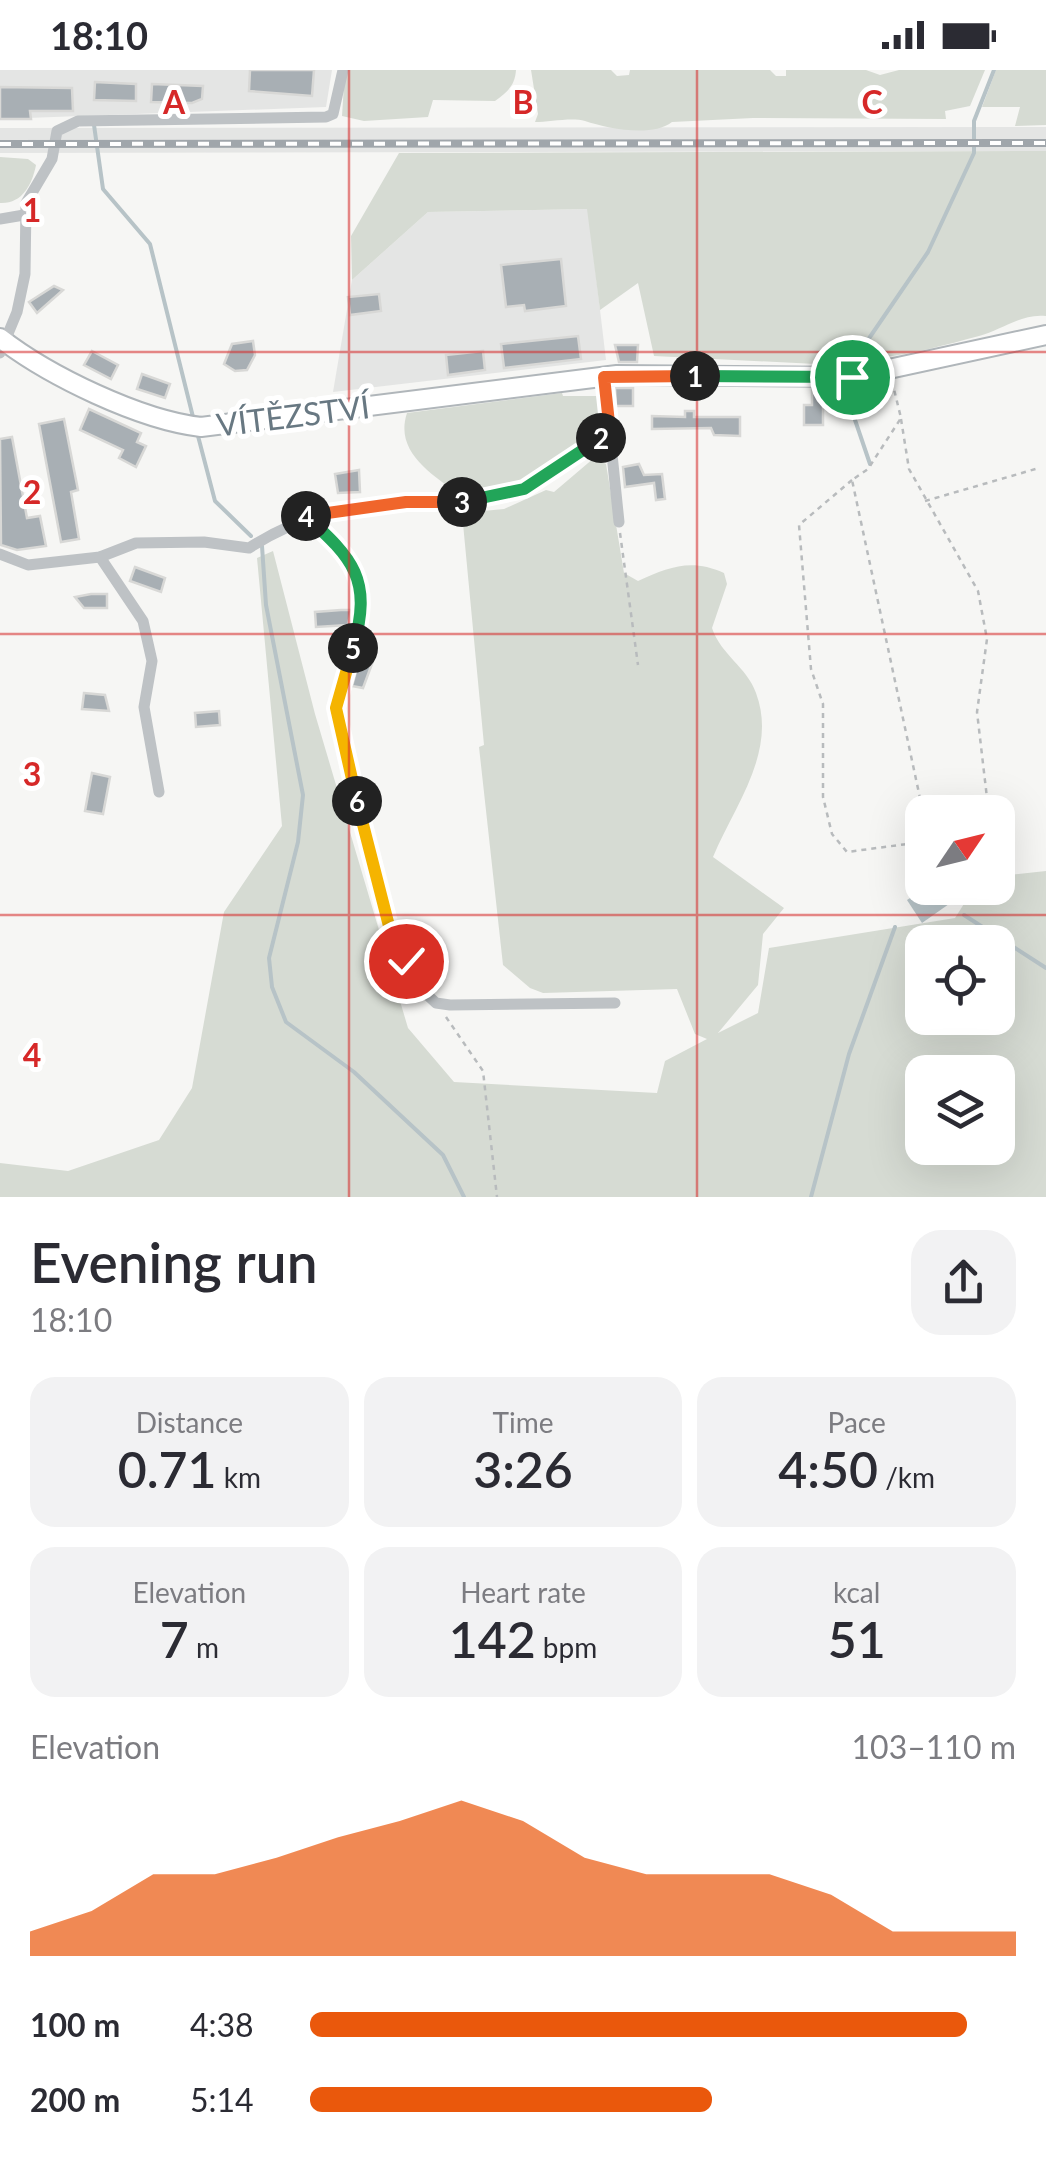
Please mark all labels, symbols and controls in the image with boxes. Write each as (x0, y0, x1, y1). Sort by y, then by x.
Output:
text: 18:10 (50, 12, 148, 58)
text: A (162, 82, 186, 121)
text: B (512, 82, 534, 121)
text: C (861, 82, 883, 121)
text: 1 (23, 190, 41, 229)
pin (810, 335, 895, 420)
icon: arrive (825, 350, 880, 405)
pin: 1 (670, 351, 720, 401)
text: 1 (687, 359, 703, 393)
street label: VÍTĚZSTVÍ (214, 386, 374, 444)
pin: 2 (576, 413, 626, 463)
text: 2 (593, 421, 609, 455)
text: 2 (23, 472, 41, 511)
pin: 3 (437, 477, 487, 527)
text: 3 (454, 485, 470, 519)
pin: 4 (281, 491, 331, 541)
text: 4 (298, 499, 314, 533)
pin: 5 (328, 623, 378, 673)
text: 5 (345, 631, 361, 665)
text: 3 (23, 754, 41, 793)
pin: 6 (332, 776, 382, 826)
text: 6 (349, 784, 365, 818)
north arrow (905, 795, 1015, 905)
map controls (905, 795, 1015, 1165)
pin (364, 919, 449, 1004)
button: locate (905, 925, 1015, 1035)
icon: check (379, 934, 434, 989)
text: 4 (23, 1035, 41, 1074)
button: layers (905, 1055, 1015, 1165)
text: Evening run (30, 1229, 318, 1295)
button: share (911, 1230, 1016, 1335)
text: 18:10 (30, 1300, 112, 1339)
text: Distance (136, 1405, 243, 1439)
text: Time (493, 1405, 553, 1439)
text: Pace (828, 1405, 886, 1439)
text: 0.71 (118, 1439, 217, 1499)
text: 3:26 (473, 1439, 573, 1499)
text: 4:50 (778, 1439, 878, 1499)
text: km (217, 1460, 261, 1494)
text: /km (878, 1460, 935, 1494)
text: Elevation (132, 1575, 246, 1609)
text: Heart rate (460, 1575, 586, 1609)
text: kcal (833, 1575, 880, 1609)
text: 7 (160, 1609, 189, 1669)
text: 142 (449, 1609, 536, 1669)
text: 51 (828, 1609, 886, 1669)
text: m (189, 1630, 219, 1664)
text: bpm (536, 1630, 597, 1664)
text: Elevation (30, 1727, 160, 1766)
text: 103–110 m (852, 1727, 1016, 1766)
text: 100 m (30, 2005, 120, 2044)
text: 4:38 (190, 2005, 254, 2044)
text: 200 m (30, 2080, 120, 2119)
text: 5:14 (190, 2080, 254, 2119)

